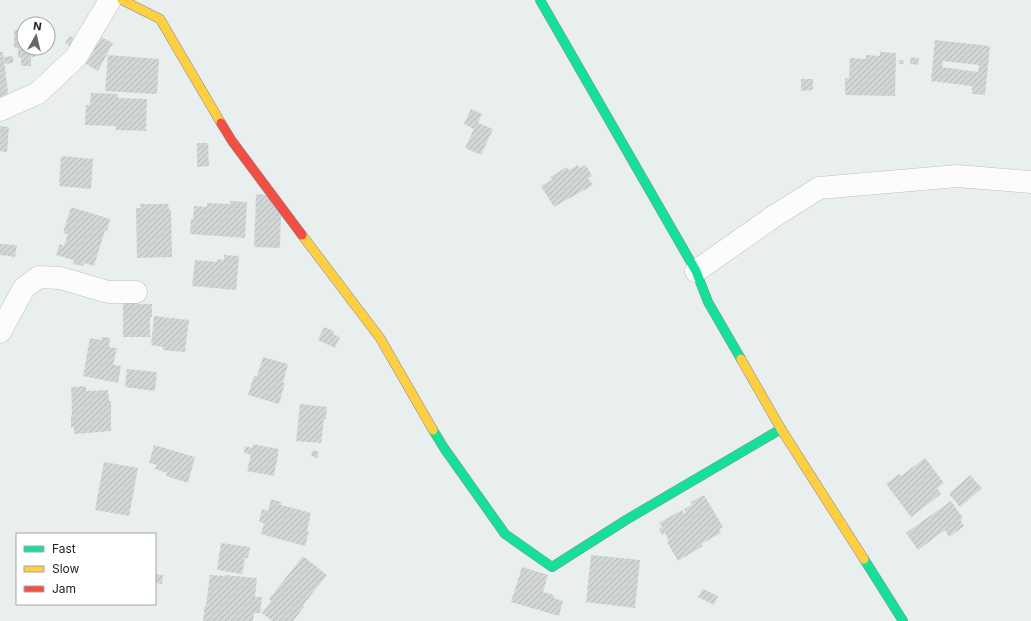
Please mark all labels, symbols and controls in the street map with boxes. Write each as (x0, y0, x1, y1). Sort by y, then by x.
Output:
north arrow (16, 16, 56, 56)
text: N (32, 19, 43, 34)
legend (16, 533, 156, 605)
text: Fast (52, 541, 76, 556)
text: Slow (52, 561, 80, 576)
text: Jam (52, 581, 76, 596)

